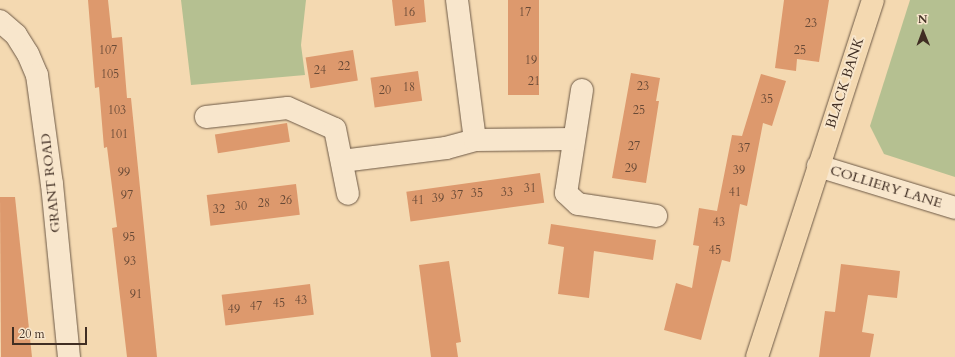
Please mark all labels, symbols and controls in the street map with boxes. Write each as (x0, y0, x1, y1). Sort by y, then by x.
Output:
house number: 16 (403, 6, 415, 20)
house number: 17 (519, 6, 531, 20)
north arrow (903, 12, 943, 52)
text: N (918, 12, 928, 27)
house number: 23 (805, 17, 817, 31)
street label: BLACK BANK (822, 35, 868, 131)
house number: 107 (99, 44, 117, 58)
house number: 25 (794, 44, 806, 58)
house number: 19 (525, 54, 537, 68)
house number: 22 (338, 60, 350, 74)
house number: 24 (314, 64, 326, 78)
house number: 105 (101, 68, 119, 82)
house number: 21 (528, 75, 540, 89)
house number: 23 (637, 80, 649, 94)
house number: 18 (403, 81, 415, 95)
house number: 20 (379, 84, 391, 98)
house number: 35 (761, 93, 773, 107)
house number: 103 (108, 104, 126, 118)
house number: 25 (633, 104, 645, 118)
house number: 101 (110, 128, 128, 142)
street label: GRANT ROAD (37, 132, 65, 234)
house number: 27 (628, 140, 640, 154)
house number: 37 (738, 142, 750, 156)
house number: 29 (625, 162, 637, 176)
street label: COLLIERY LANE (828, 162, 944, 212)
house number: 39 (733, 164, 745, 178)
house number: 99 (118, 166, 130, 180)
house number: 31 (524, 182, 536, 196)
house number: 33 (501, 186, 513, 200)
house number: 41 (729, 186, 741, 200)
house number: 35 (471, 187, 483, 201)
house number: 97 (121, 189, 133, 203)
house number: 37 (451, 189, 463, 203)
house number: 39 (432, 192, 444, 206)
house number: 26 (280, 194, 292, 208)
house number: 41 (412, 194, 424, 208)
house number: 28 (258, 197, 270, 211)
house number: 30 (235, 200, 247, 214)
house number: 32 (213, 203, 225, 217)
house number: 43 (713, 216, 725, 230)
house number: 95 (123, 231, 135, 245)
house number: 45 (709, 244, 721, 258)
house number: 93 (124, 255, 136, 269)
house number: 91 (130, 288, 142, 302)
house number: 43 (295, 294, 307, 308)
house number: 45 (273, 297, 285, 311)
house number: 47 (250, 300, 262, 314)
house number: 49 (228, 303, 240, 317)
scale bar (14, 319, 89, 345)
text: 20 m (19, 326, 45, 342)

